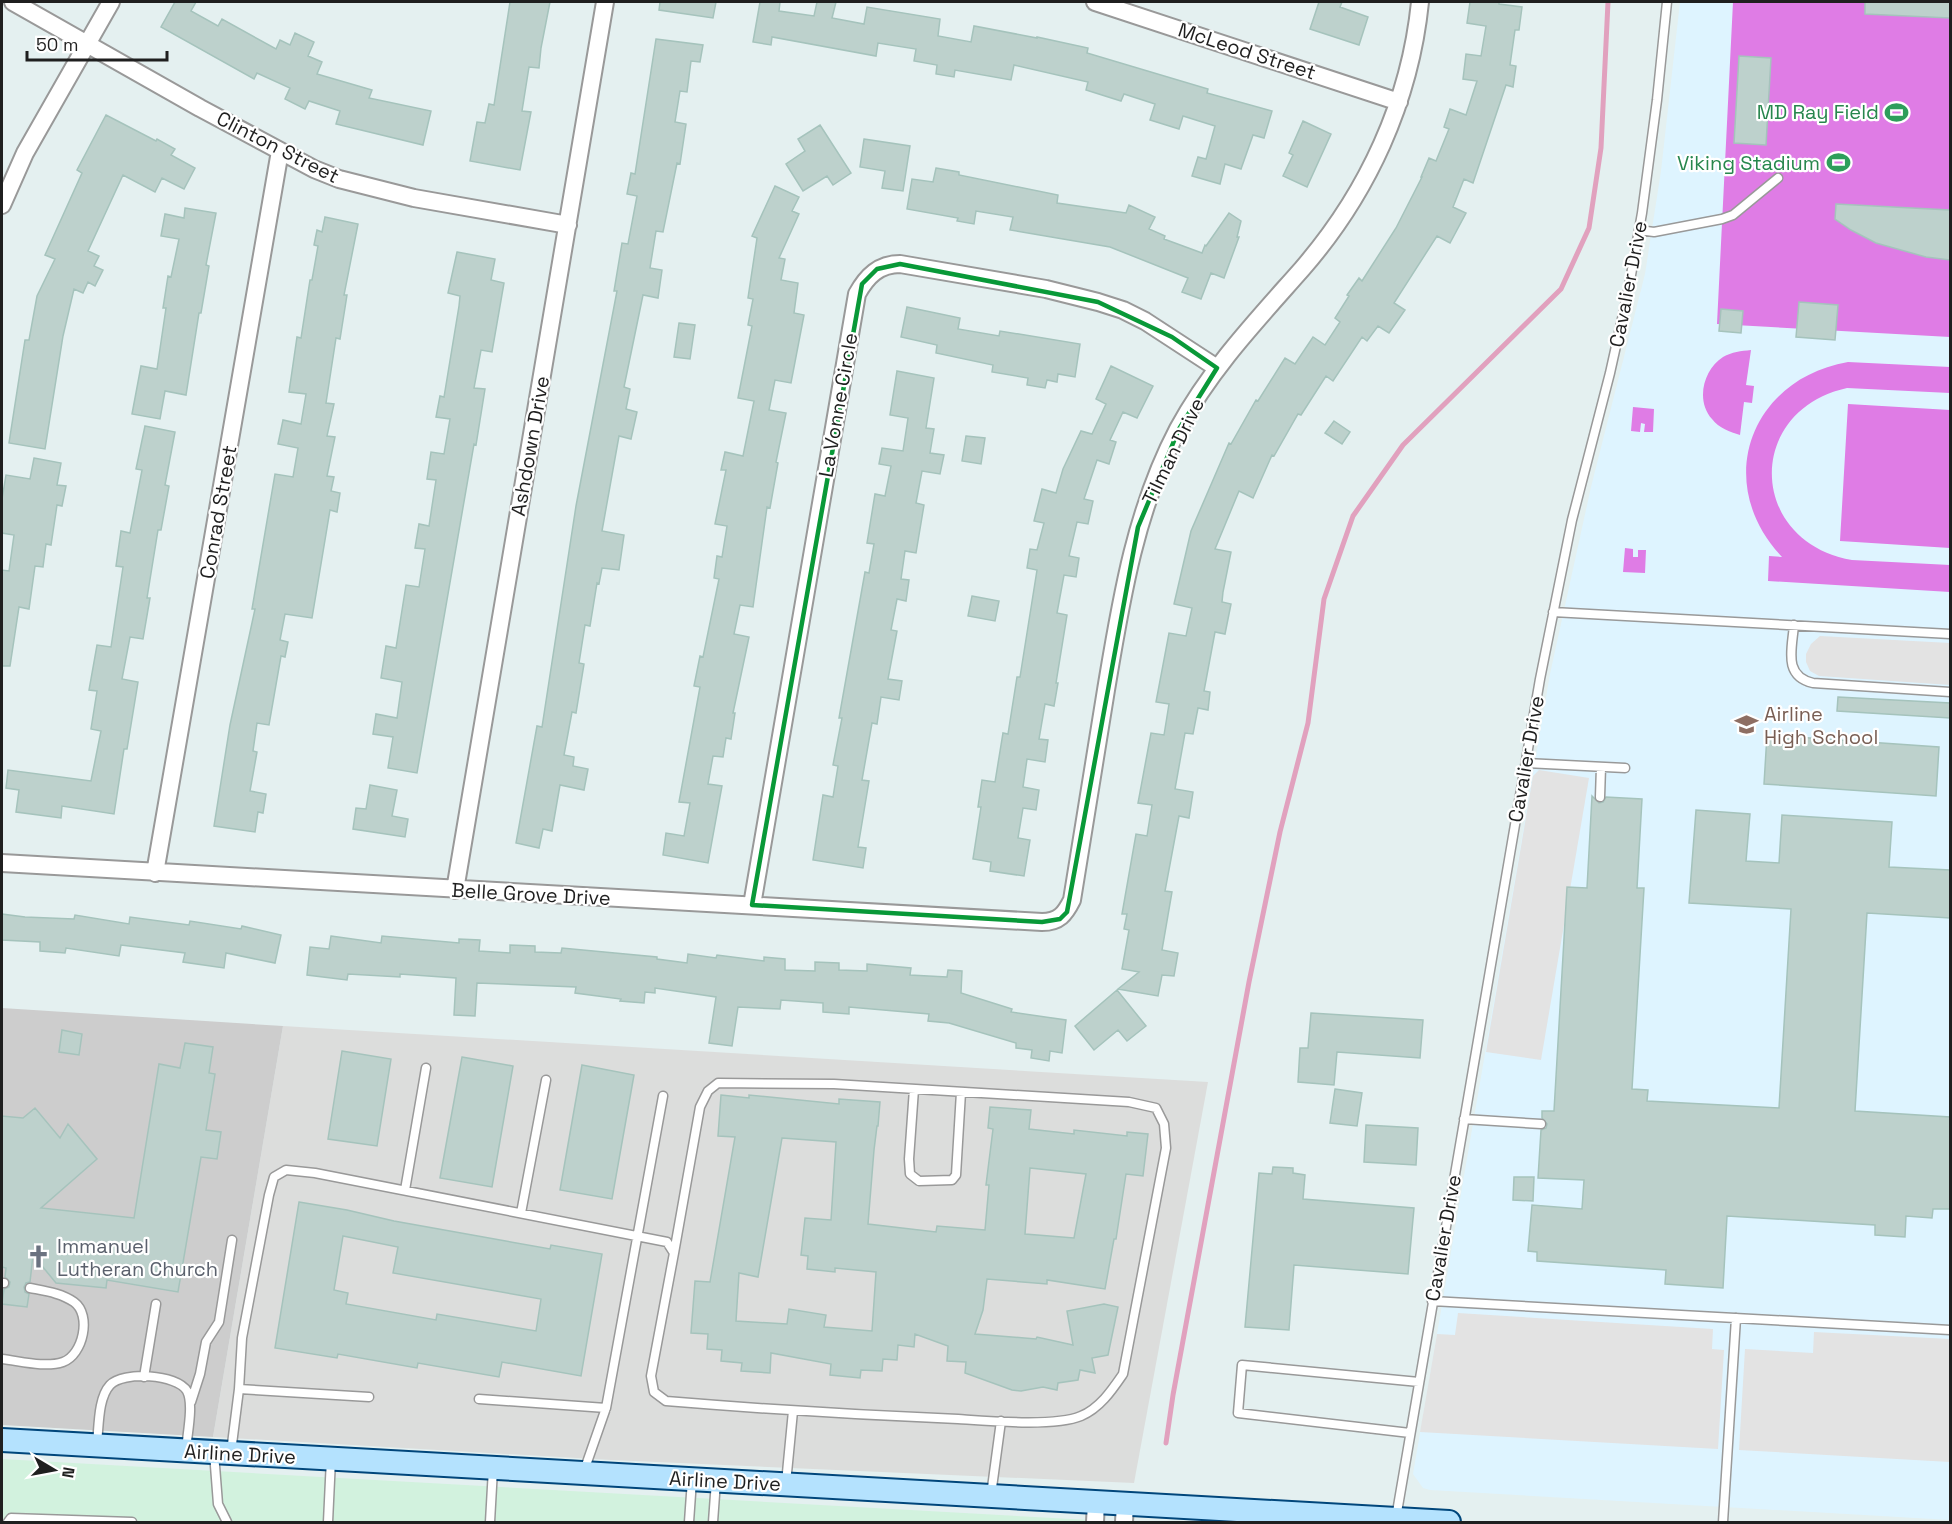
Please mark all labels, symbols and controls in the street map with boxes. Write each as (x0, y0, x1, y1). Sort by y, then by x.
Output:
street label: McLeod Street (1175, 16, 1319, 86)
scale bar (27, 24, 166, 62)
text: 50 m (36, 33, 78, 56)
place label: MD Ray Field (1757, 99, 1879, 125)
sports icon: MD Ray Field (1884, 99, 1910, 125)
street label: Clinton Street (212, 105, 344, 189)
place label: Viking Stadium (1677, 150, 1820, 176)
sports icon: Viking Stadium (1825, 150, 1851, 176)
street label: Cavalier Drive (1603, 219, 1653, 349)
street label: La Vonne Circle (812, 331, 864, 479)
street label: Ashdown Drive (505, 374, 555, 518)
street label: Tilman Drive (1136, 393, 1210, 509)
street label: Conrad Street (193, 443, 243, 581)
street label: Cavalier Drive (1502, 694, 1550, 824)
place label: Airline High School (1764, 701, 1878, 750)
school or university icon: Airline High School (1733, 712, 1759, 738)
street label: Belle Grove Drive (451, 877, 611, 911)
street label: Cavalier Drive (1419, 1173, 1467, 1303)
place label: Immanuel Lutheran Church (57, 1233, 218, 1282)
church icon: Immanuel Lutheran Church (26, 1244, 52, 1270)
street label: Airline Drive (183, 1438, 297, 1470)
north arrow (24, 1440, 84, 1500)
text: N (57, 1465, 80, 1480)
street label: Airline Drive (668, 1465, 782, 1497)

